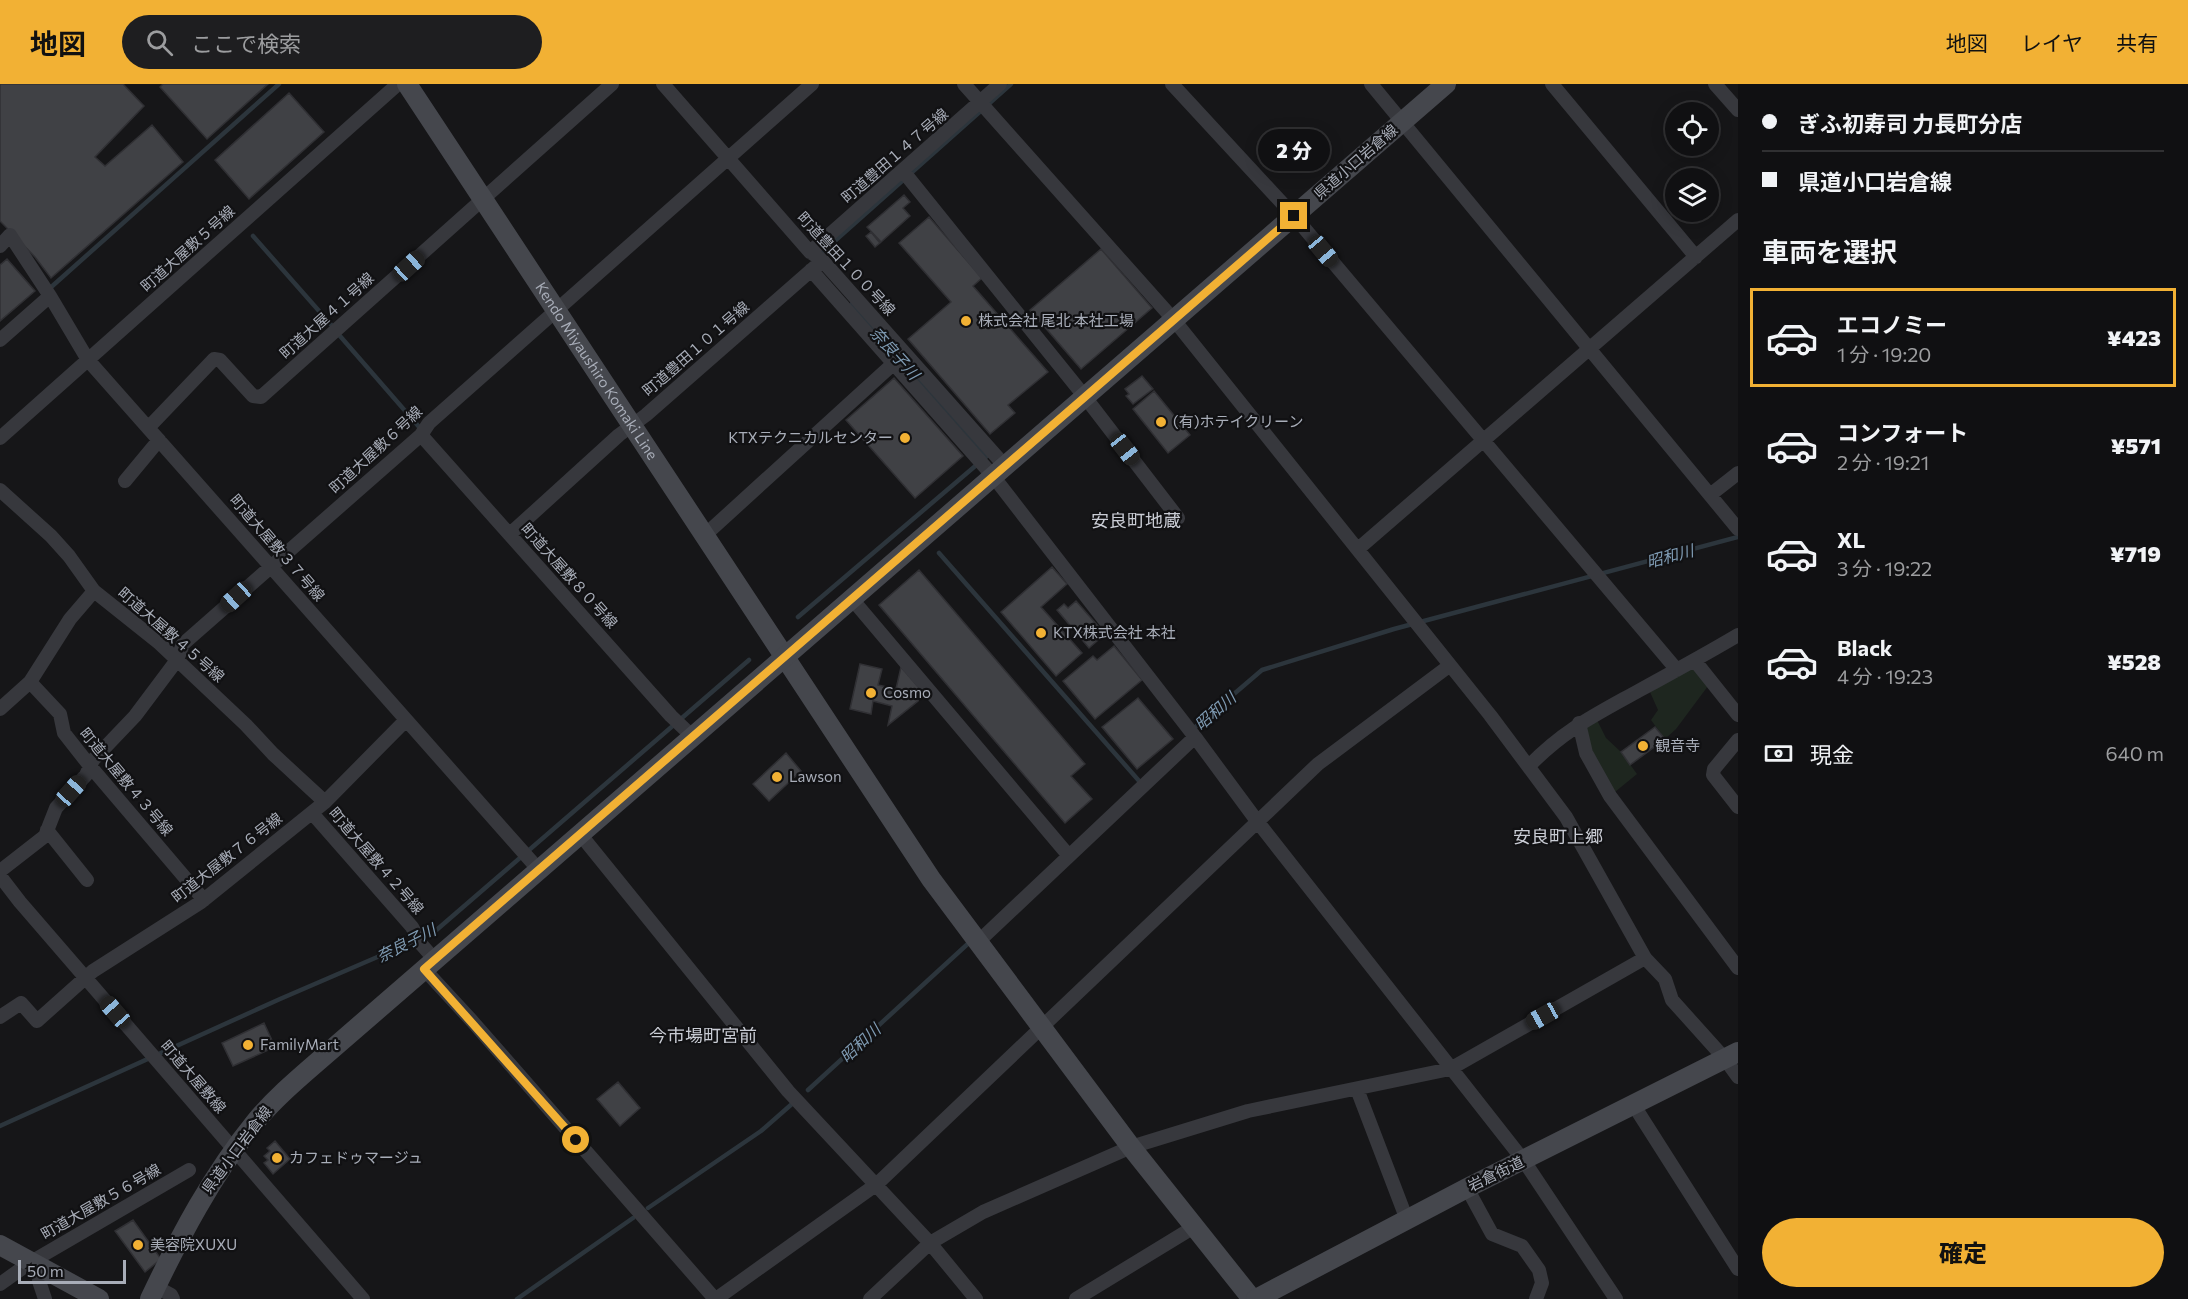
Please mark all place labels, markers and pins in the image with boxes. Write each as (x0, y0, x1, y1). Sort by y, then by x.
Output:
place label: 株式会社 尾北 本社工場 (978, 311, 1134, 329)
marker: 株式会社 尾北 本社工場 (959, 314, 973, 328)
place label: (有)ホテイクリーン (1173, 412, 1304, 430)
marker: (有)ホテイクリーン (1154, 415, 1168, 429)
place label: KTXテクニカルセンター (728, 428, 893, 446)
marker: KTXテクニカルセンター (898, 431, 912, 445)
place label: KTX株式会社 本社 (1053, 623, 1176, 641)
marker: KTX株式会社 本社 (1034, 626, 1048, 640)
place label: Cosmo (883, 683, 931, 701)
marker: Cosmo (864, 686, 878, 700)
place label: 観音寺 (1655, 736, 1700, 754)
marker: 観音寺 (1636, 739, 1650, 753)
place label: Lawson (789, 767, 842, 785)
marker: Lawson (770, 770, 784, 784)
place label: FamilyMart (260, 1035, 339, 1053)
marker: FamilyMart (241, 1038, 255, 1052)
place label: カフェドゥマージュ (289, 1148, 423, 1166)
marker: カフェドゥマージュ (270, 1151, 284, 1165)
place label: 美容院XUXU (150, 1235, 237, 1253)
marker: 美容院XUXU (131, 1238, 145, 1252)

